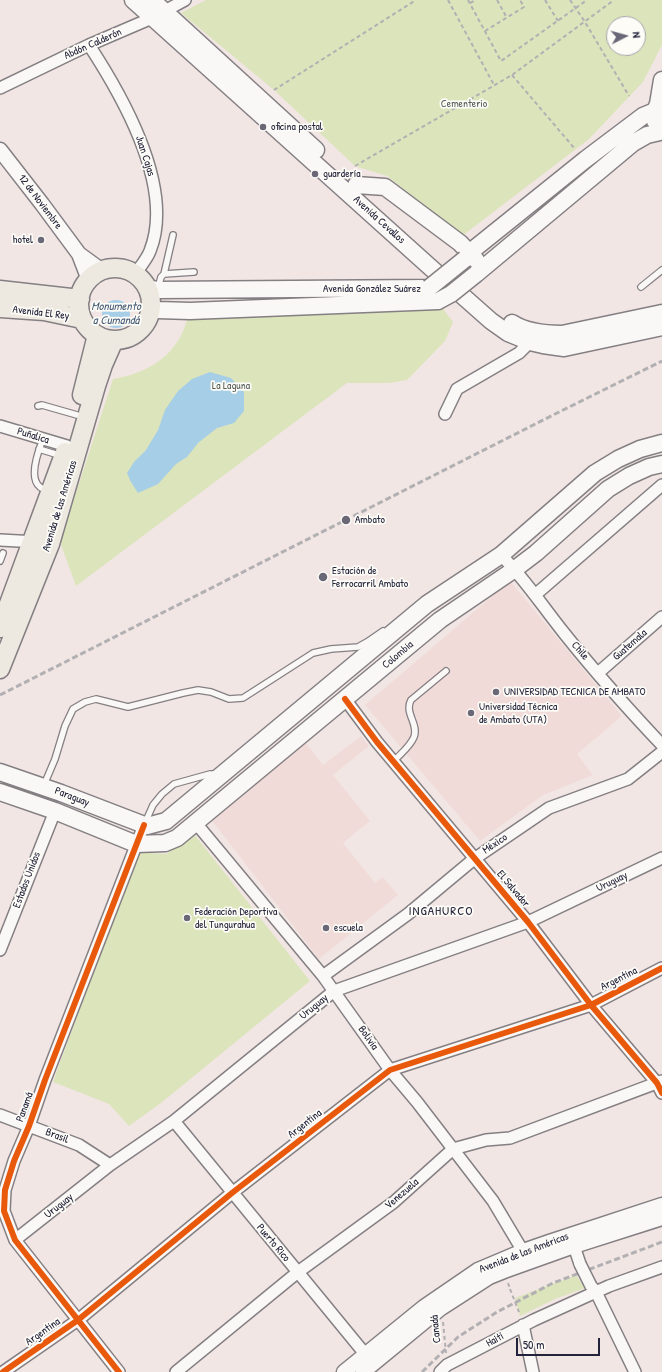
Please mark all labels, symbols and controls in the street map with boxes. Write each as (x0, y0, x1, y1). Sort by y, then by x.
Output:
north arrow (606, 16, 646, 56)
street label: Abdón Calderón (62, 25, 124, 63)
text: N (630, 31, 644, 38)
park label: Cementerio (441, 97, 487, 111)
place label: oficina postal (271, 120, 323, 134)
marker: oficina postal (258, 122, 268, 132)
street label: Juan Cajas (132, 134, 158, 178)
place label: guardería (323, 167, 361, 181)
marker: guardería (310, 169, 320, 179)
street label: 12 de Noviembre (15, 172, 65, 232)
street label: Avenida Cevallos (350, 193, 408, 247)
place label: hotel (13, 233, 33, 247)
marker: hotel (36, 235, 46, 245)
street label: Avenida González Suárez (323, 282, 421, 296)
water label: Monumento a Cumandá (91, 300, 141, 328)
street label: Avenida El Rey (12, 303, 70, 323)
park label: La Laguna (212, 379, 250, 393)
street label: Puñalica (15, 425, 51, 447)
street label: Avenida de las Américas (40, 459, 80, 553)
place label: Ambato (355, 513, 385, 527)
marker: Ambato (340, 514, 352, 526)
place label: Estación de Ferrocarril Ambato (332, 564, 408, 590)
marker: Estación de Ferrocarril Ambato (317, 571, 329, 583)
street label: Guatemala (610, 627, 650, 663)
street label: Colombia (380, 638, 416, 672)
street label: Chile (568, 639, 592, 663)
place label: UNIVERSIDAD TECNICA DE AMBATO (504, 685, 646, 699)
marker: UNIVERSIDAD TECNICA DE AMBATO (491, 687, 501, 697)
place label: Universidad Técnica de Ambato (UTA) (479, 700, 557, 726)
marker: Universidad Técnica de Ambato (UTA) (466, 708, 476, 718)
street label: Paraguay (53, 784, 91, 810)
street label: México (480, 831, 510, 857)
street label: Estados Unidos (10, 850, 44, 910)
street label: El Salvador (494, 868, 532, 910)
street label: Uruguay (594, 869, 630, 895)
district label: INGAHURCO (408, 904, 474, 920)
place label: Federación Deportiva del Tungurahua (195, 905, 277, 931)
marker: Federación Deportiva del Tungurahua (182, 913, 192, 923)
place label: escuela (334, 921, 363, 935)
marker: escuela (321, 923, 331, 933)
street label: Argentina (598, 964, 640, 994)
street label: Uruguay (297, 992, 331, 1022)
street label: Bolivia (355, 1023, 381, 1053)
street label: Panamá (14, 1090, 36, 1124)
street label: Argentina (285, 1107, 325, 1141)
street label: Brasil (44, 1126, 70, 1146)
street label: Venezuela (382, 1176, 422, 1212)
street label: Uruguay (42, 1191, 76, 1221)
street label: Puerto Rico (253, 1221, 293, 1265)
street label: Avenida de las Américas (477, 1230, 571, 1276)
street label: Canadá (428, 1314, 444, 1344)
street label: Argentina (23, 1315, 63, 1349)
street label: Haití (484, 1330, 506, 1350)
scale bar (518, 1330, 602, 1356)
text: 50 m (523, 1336, 544, 1353)

